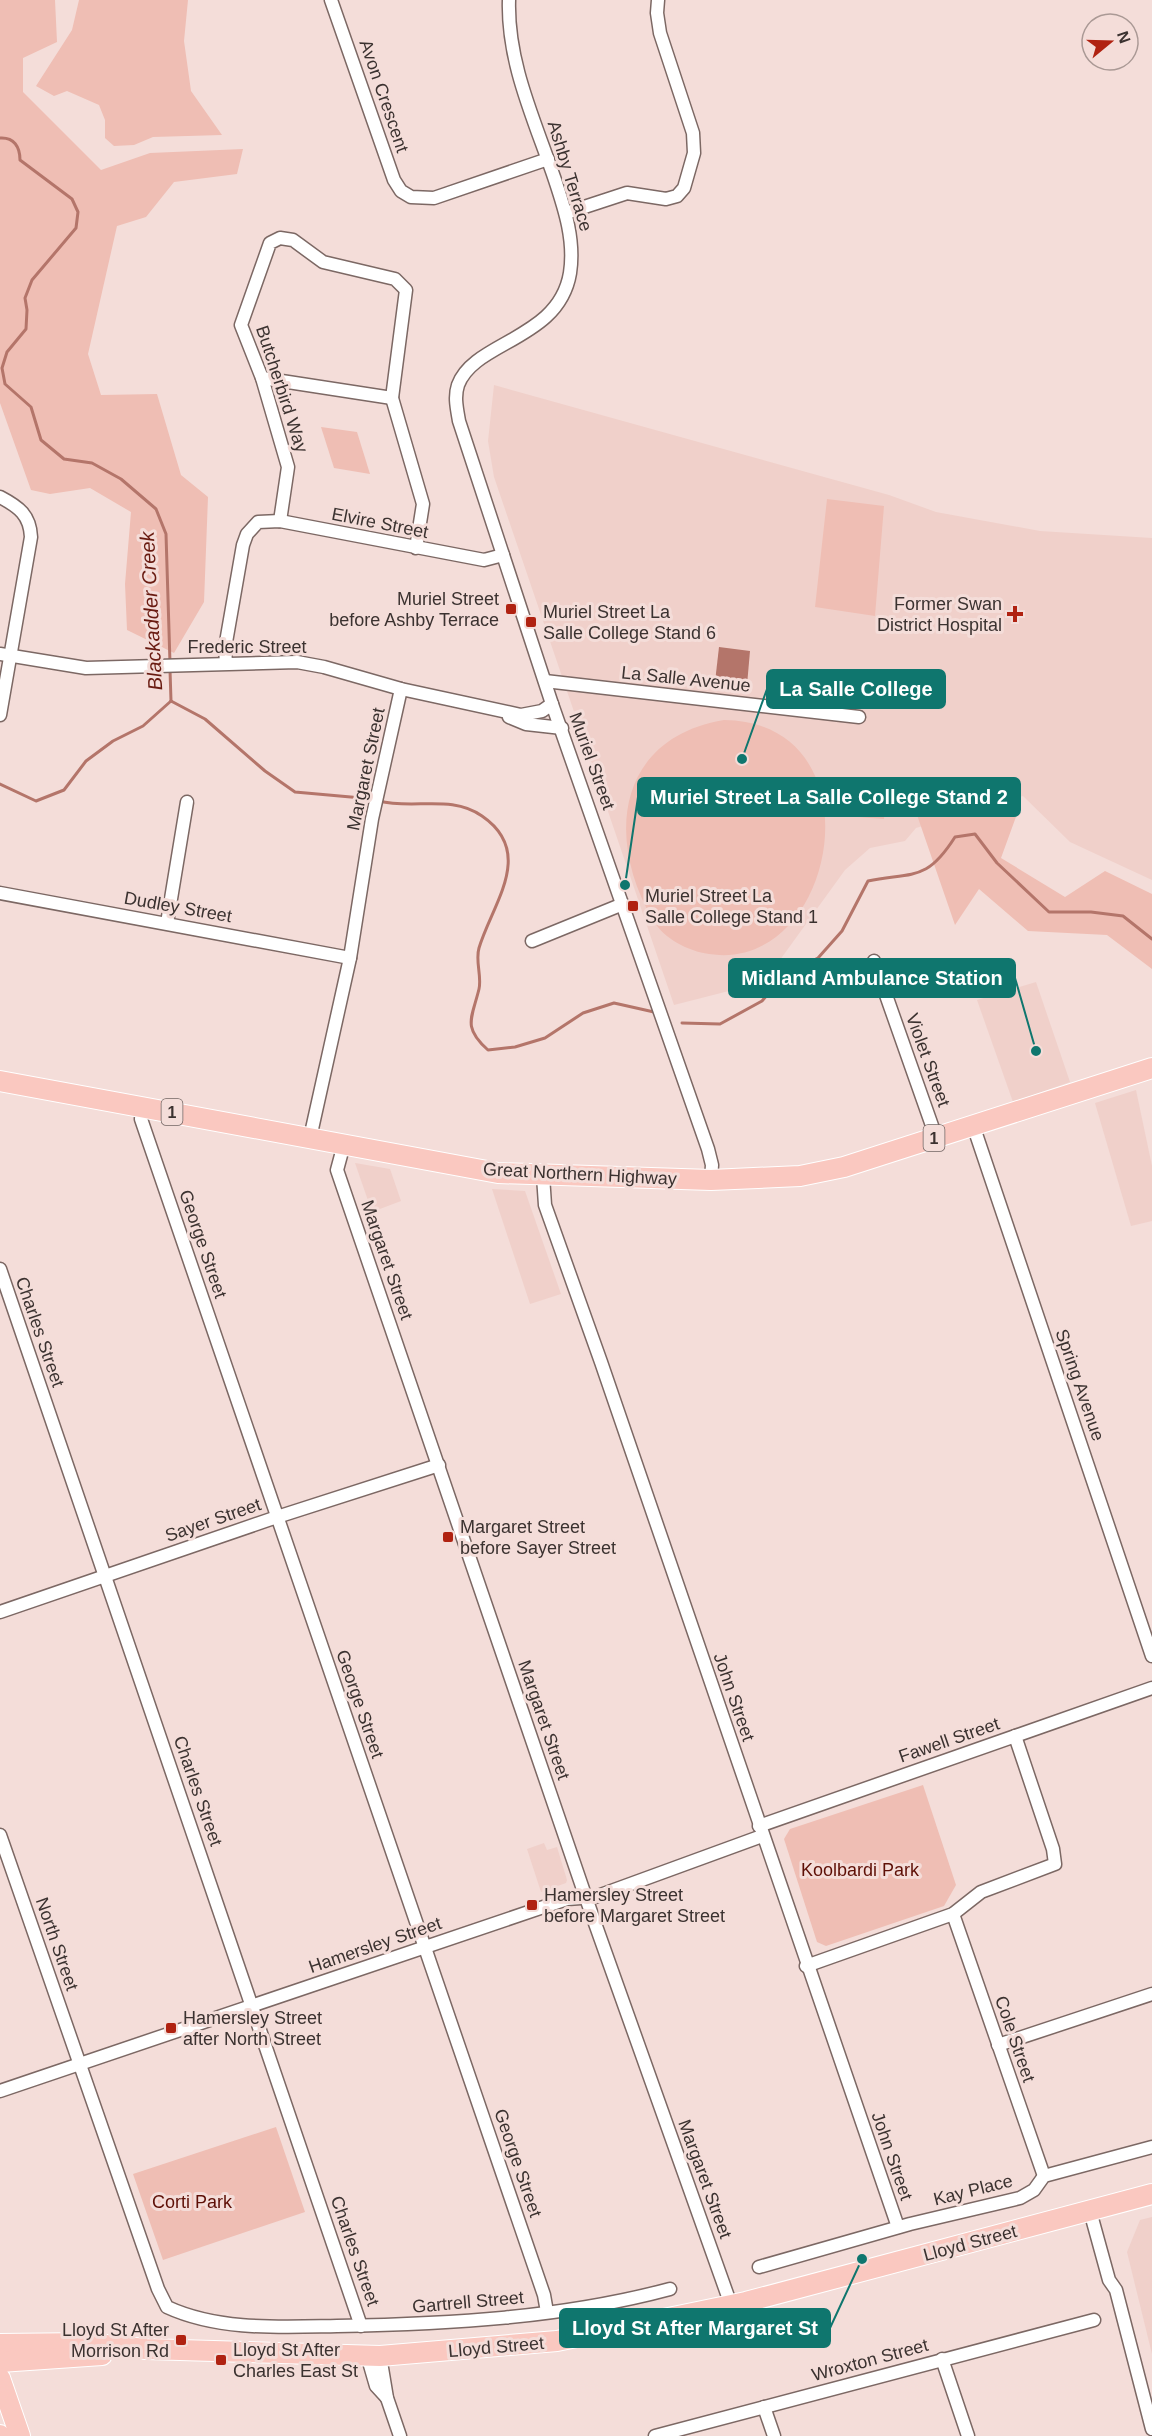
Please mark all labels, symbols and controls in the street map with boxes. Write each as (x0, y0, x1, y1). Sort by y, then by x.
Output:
north arrow (1080, 12, 1140, 72)
text: N (1114, 29, 1134, 46)
street label: Avon Crescent (355, 37, 413, 155)
street label: Ashby Terrace (544, 118, 596, 234)
street label: Butcherbird Way (252, 323, 312, 455)
street label: Elvire Street (330, 504, 430, 542)
water label: Blackadder Creek (136, 530, 166, 691)
place label: Muriel Street before Ashby Terrace (329, 589, 499, 630)
place label: Former Swan District Hospital (877, 594, 1002, 635)
marker: Muriel Street before Ashby Terrace (504, 602, 518, 616)
place label: Muriel Street La Salle College Stand 6 (543, 602, 716, 643)
marker: Former Swan District Hospital (1006, 605, 1024, 623)
marker: Muriel Street La Salle College Stand 6 (524, 615, 538, 629)
street label: Frederic Street (187, 637, 307, 657)
street label: La Salle Avenue (620, 662, 752, 696)
callout: La Salle College (767, 670, 945, 708)
text: La Salle College (779, 678, 933, 700)
street label: Margaret Street (343, 706, 389, 832)
street label: Muriel Street (565, 710, 619, 812)
callout: Muriel Street La Salle College Stand 2 (638, 778, 1020, 816)
text: Muriel Street La Salle College Stand 2 (650, 786, 1008, 808)
place label: Muriel Street La Salle College Stand 1 (645, 886, 818, 927)
street label: Dudley Street (123, 888, 233, 926)
marker: Muriel Street La Salle College Stand 1 (626, 899, 640, 913)
callout: Midland Ambulance Station (729, 959, 1015, 997)
text: Midland Ambulance Station (741, 967, 1003, 989)
street label: Violet Street (902, 1011, 954, 1109)
road number: 1 (162, 1099, 182, 1125)
road number: 1 (924, 1125, 944, 1151)
street label: Great Northern Highway (483, 1159, 677, 1189)
street label: George Street (175, 1187, 231, 1301)
street label: Margaret Street (357, 1198, 417, 1322)
street label: Charles Street (12, 1274, 68, 1390)
street label: Spring Avenue (1052, 1327, 1108, 1443)
street label: Sayer Street (162, 1494, 264, 1546)
place label: Margaret Street before Sayer Street (460, 1517, 616, 1558)
marker: Margaret Street before Sayer Street (441, 1530, 455, 1544)
street label: George Street (332, 1647, 388, 1761)
street label: John Street (710, 1650, 758, 1744)
street label: Margaret Street (514, 1658, 574, 1782)
street label: Fawell Street (896, 1713, 1002, 1767)
street label: Charles Street (170, 1733, 226, 1849)
park label: Koolbardi Park (801, 1860, 920, 1880)
place label: Hamersley Street before Margaret Street (544, 1885, 725, 1926)
street label: North Street (32, 1895, 82, 1993)
marker: Hamersley Street before Margaret Street (525, 1898, 539, 1912)
street label: Hamersley Street (306, 1913, 444, 1977)
street label: Cole Street (991, 1993, 1039, 2085)
place label: Hamersley Street after North Street (183, 2008, 322, 2049)
marker: Hamersley Street after North Street (164, 2021, 178, 2035)
street label: George Street (490, 2106, 546, 2220)
street label: John Street (868, 2109, 916, 2203)
street label: Margaret Street (674, 2117, 736, 2241)
street label: Kay Place (931, 2170, 1015, 2210)
park label: Corti Park (152, 2192, 233, 2212)
street label: Charles Street (327, 2193, 383, 2309)
street label: Lloyd Street (921, 2221, 1019, 2265)
street label: Gartrell Street (411, 2287, 525, 2317)
callout: Lloyd St After Margaret St (560, 2309, 830, 2347)
text: Lloyd St After Margaret St (572, 2317, 818, 2339)
place label: Lloyd St After Morrison Rd (62, 2320, 169, 2361)
marker: Lloyd St After Morrison Rd (174, 2333, 188, 2347)
street label: Lloyd Street (447, 2333, 545, 2361)
street label: Wroxton Street (810, 2335, 930, 2385)
place label: Lloyd St After Charles East St (233, 2340, 358, 2381)
marker: Lloyd St After Charles East St (214, 2353, 228, 2367)

